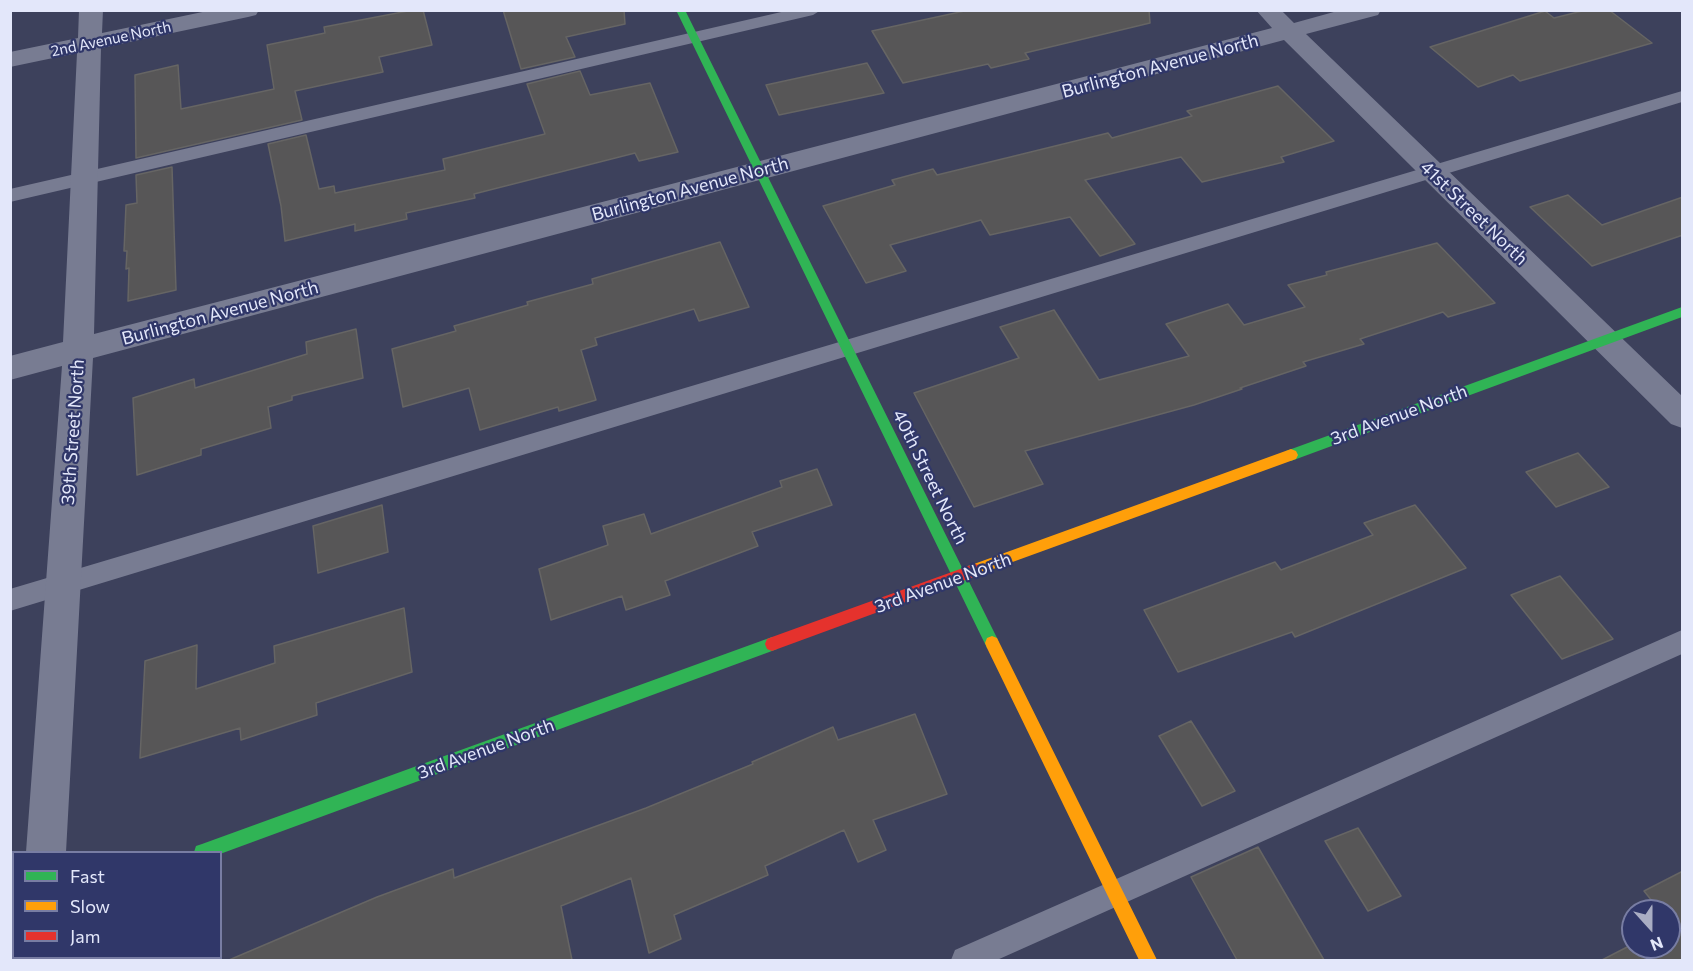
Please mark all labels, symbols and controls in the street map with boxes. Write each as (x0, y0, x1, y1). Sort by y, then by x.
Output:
street label: 2nd Avenue North (49, 17, 173, 61)
street label: Burlington Avenue North (1059, 29, 1261, 103)
street label: Burlington Avenue North (589, 152, 791, 226)
street label: 41st Street North (1416, 156, 1532, 270)
street label: Burlington Avenue North (119, 276, 321, 350)
street label: 39th Street North (57, 358, 89, 506)
street label: 3rd Avenue North (1328, 380, 1470, 450)
street label: 40th Street North (888, 406, 972, 548)
street label: 3rd Avenue North (872, 548, 1014, 618)
street label: 3rd Avenue North (415, 714, 557, 784)
legend (12, 851, 222, 959)
text: Fast (70, 865, 105, 887)
text: Slow (70, 895, 110, 917)
north arrow (1621, 899, 1681, 959)
text: Jam (70, 925, 100, 947)
text: N (1648, 933, 1666, 955)

